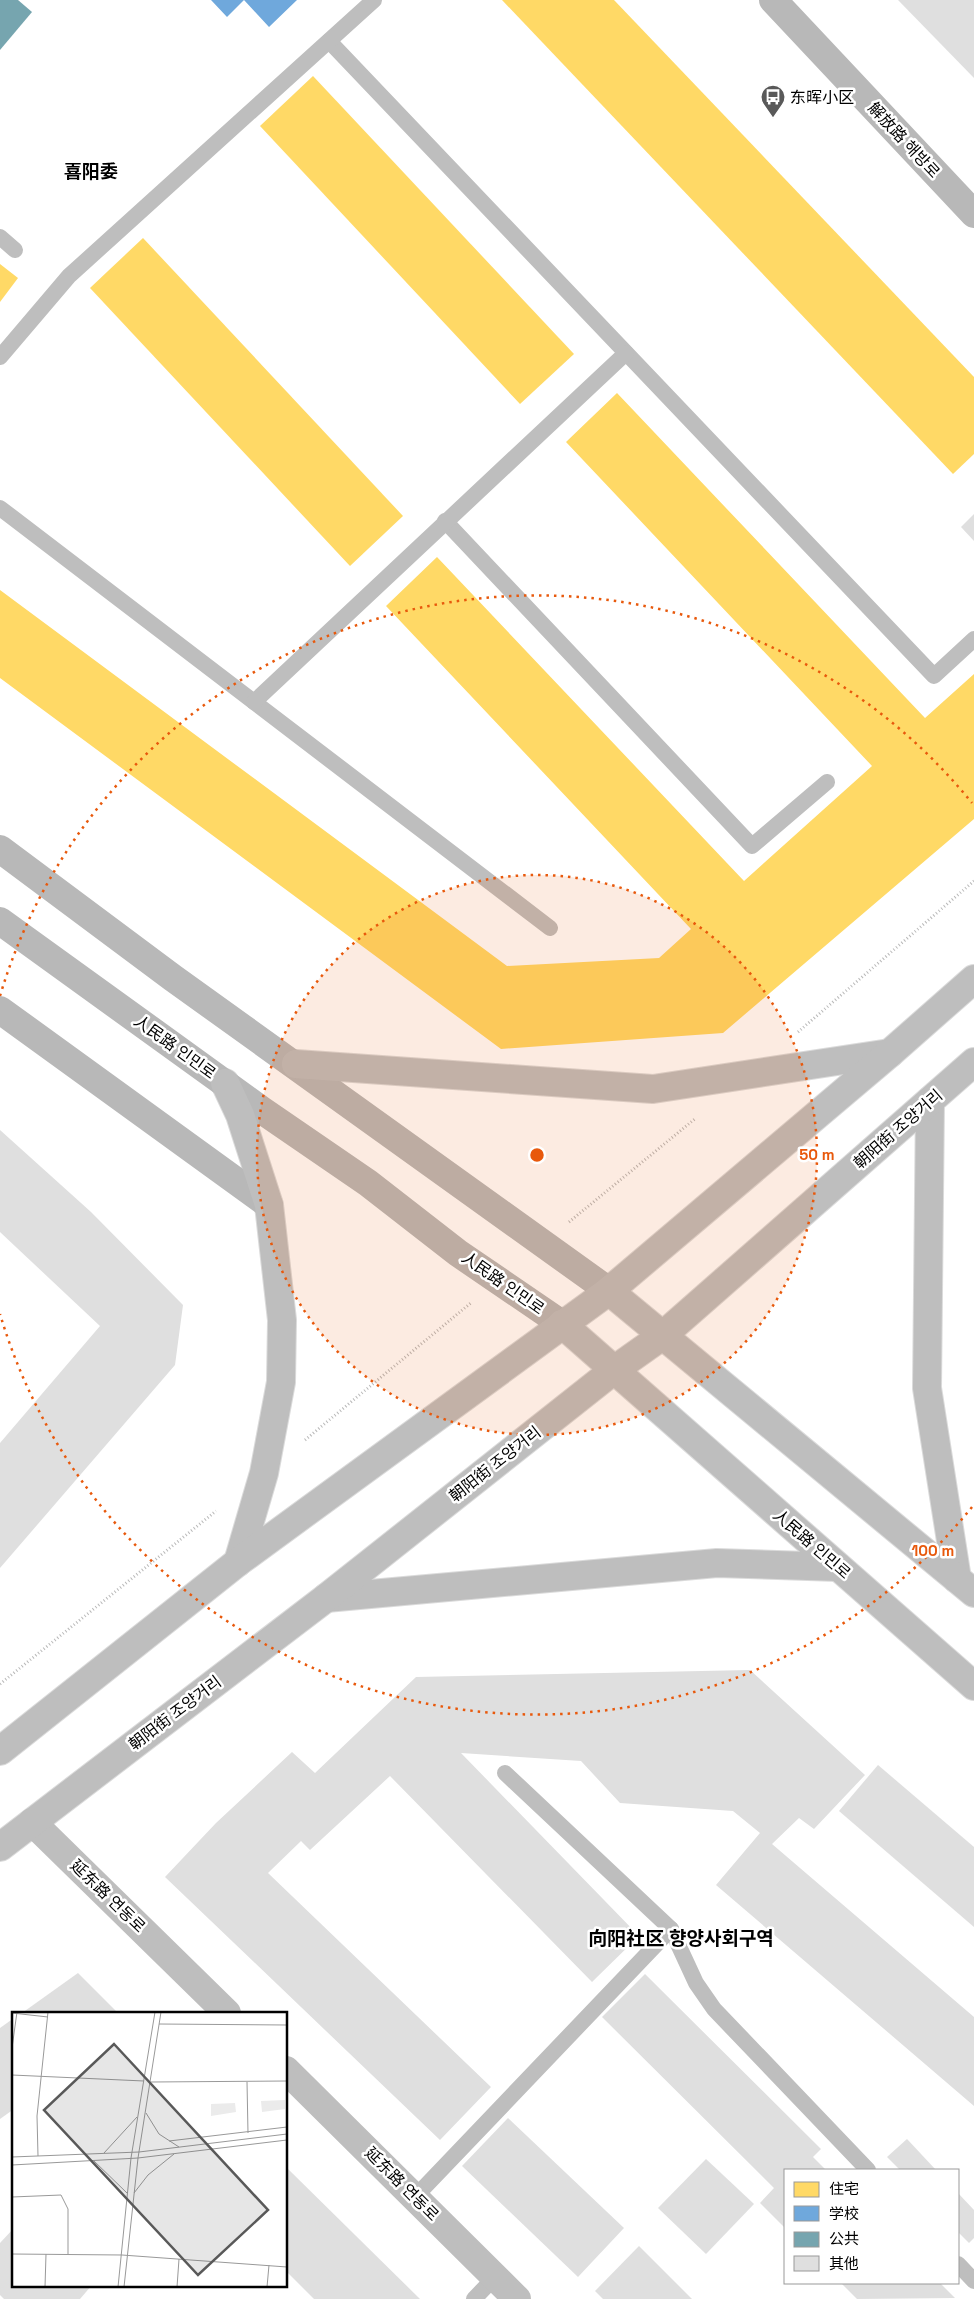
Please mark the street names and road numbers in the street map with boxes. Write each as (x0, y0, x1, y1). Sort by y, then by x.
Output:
street label: 解放路 해방로 (863, 98, 945, 183)
street label: 人民路 인민로 (130, 1010, 220, 1084)
street label: 朝阳街 조양거리 (849, 1085, 947, 1173)
street label: 人民路 인민로 (458, 1247, 549, 1319)
street label: 朝阳街 조양거리 (445, 1422, 545, 1506)
street label: 人民路 인민로 (769, 1504, 855, 1584)
street label: 朝阳街 조양거리 (124, 1671, 226, 1755)
street label: 延东路 연동로 (66, 1855, 150, 1937)
street label: 延东路 연동로 (361, 2143, 444, 2226)

